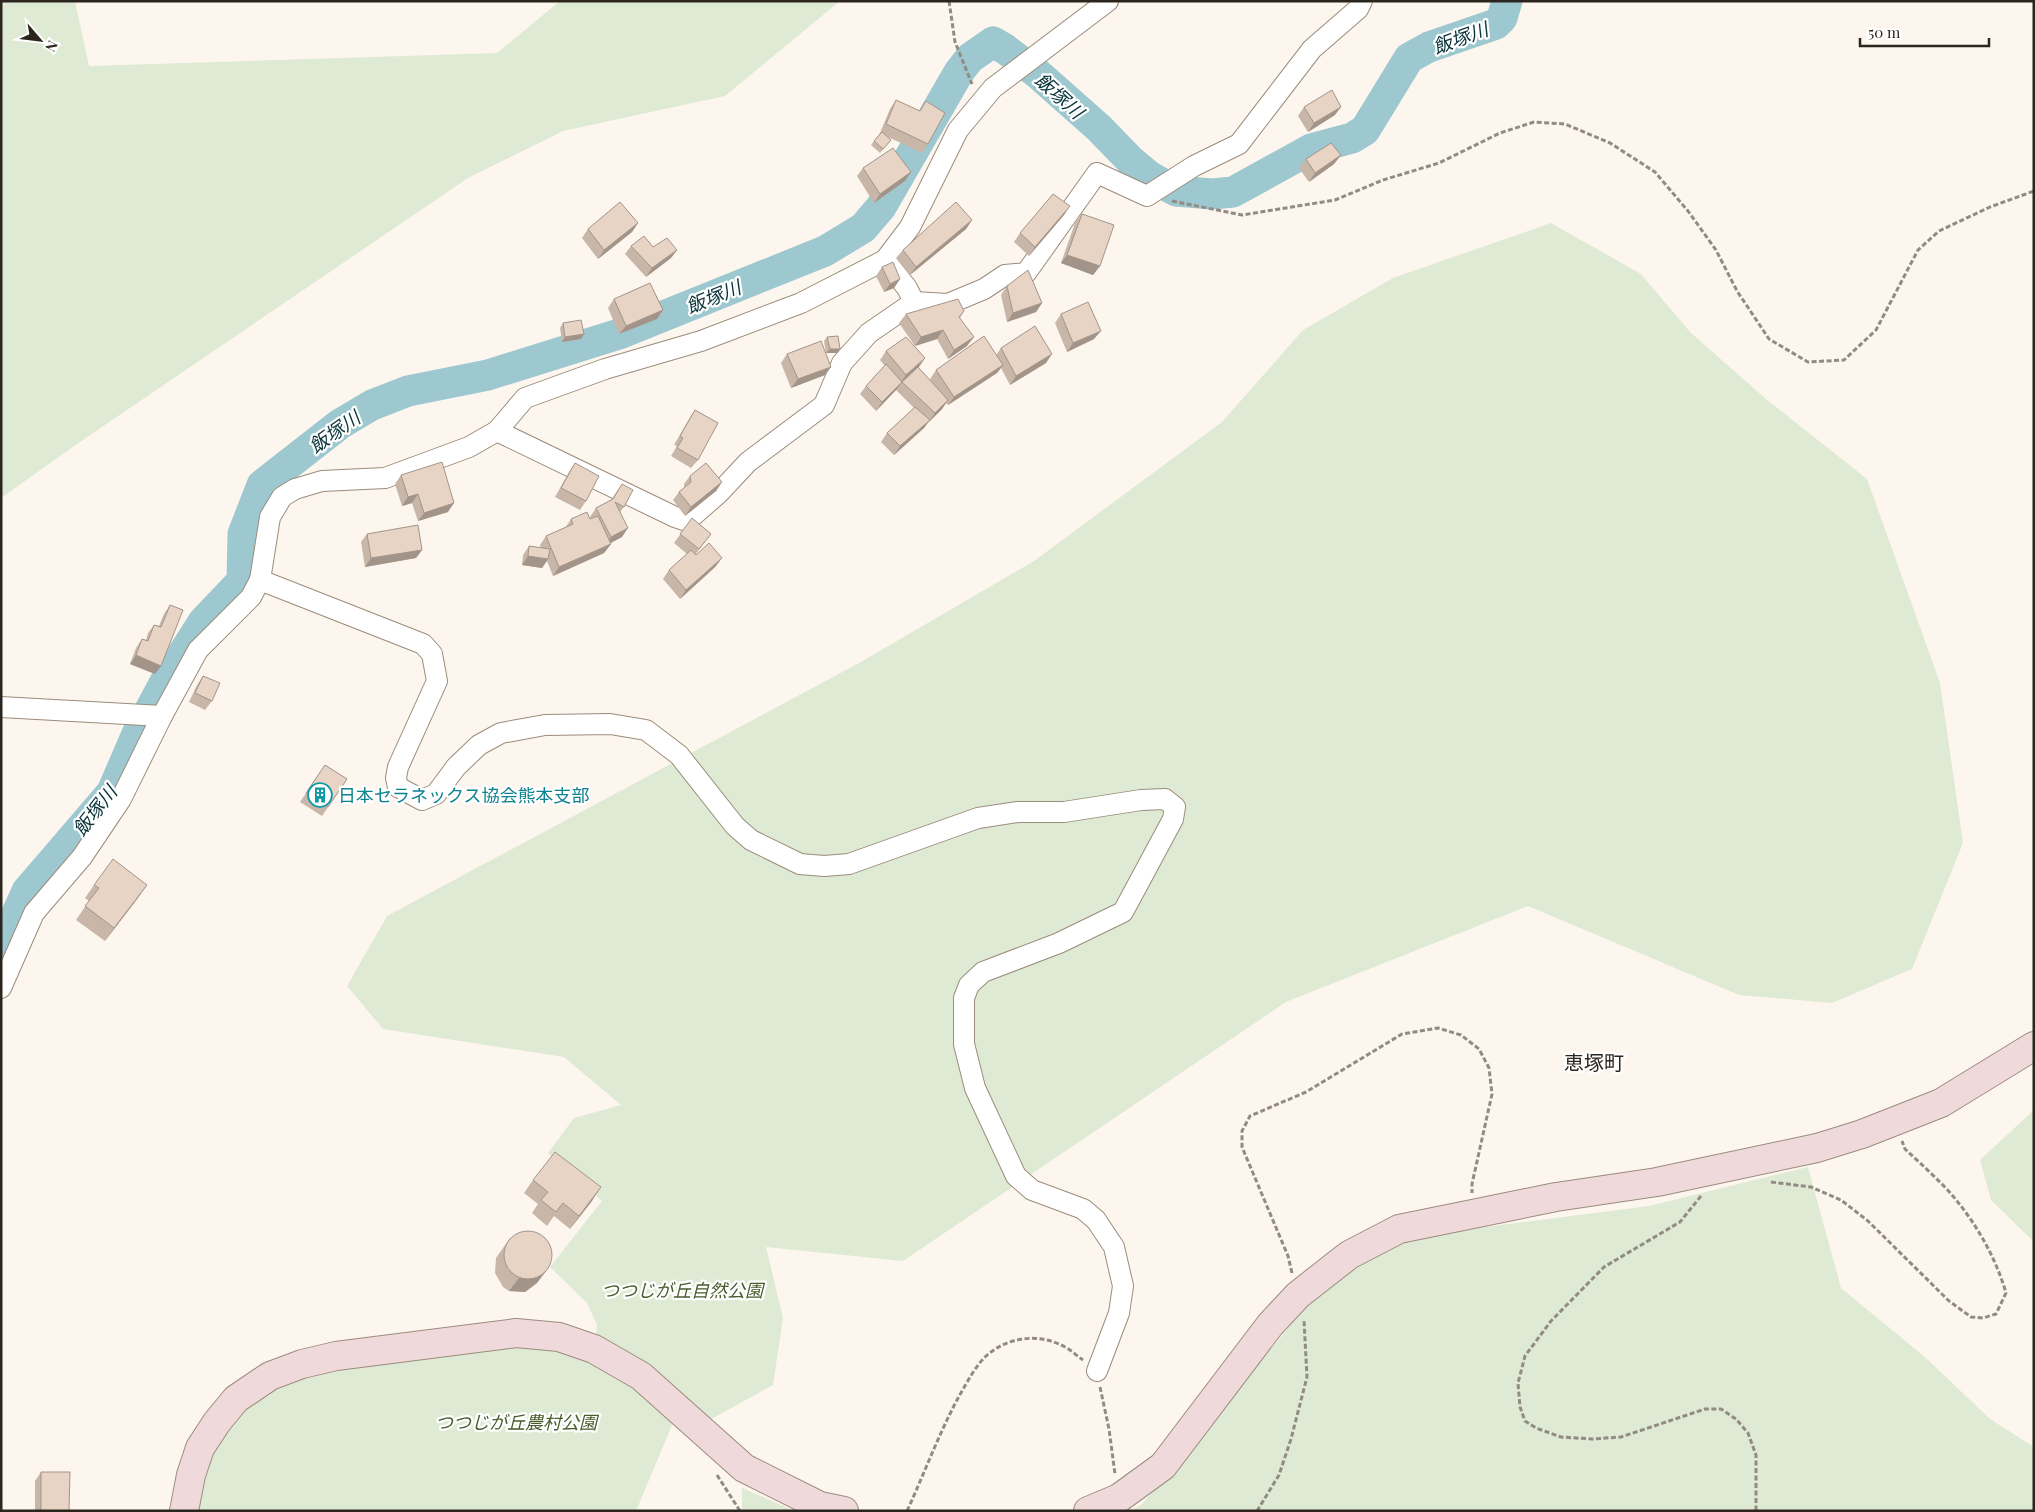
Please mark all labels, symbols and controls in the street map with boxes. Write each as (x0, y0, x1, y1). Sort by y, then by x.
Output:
water label: 飯塚川 (1429, 14, 1493, 59)
north arrow (15, 15, 65, 65)
scale bar (1860, 15, 1989, 47)
text: 50 m (1868, 22, 1901, 42)
text: N (41, 37, 63, 55)
water label: 飯塚川 (1030, 66, 1091, 125)
water label: 飯塚川 (682, 273, 746, 319)
water label: 飯塚川 (303, 403, 366, 458)
water label: 飯塚川 (66, 778, 123, 840)
building icon: 日本セラネックス協会熊本支部 (307, 782, 333, 808)
place label: 日本セラネックス協会熊本支部 (338, 783, 589, 807)
district label: 恵塚町 (1564, 1048, 1624, 1075)
park label: つつじが丘自然公園 (601, 1278, 766, 1302)
park label: つつじが丘農村公園 (435, 1410, 600, 1434)

